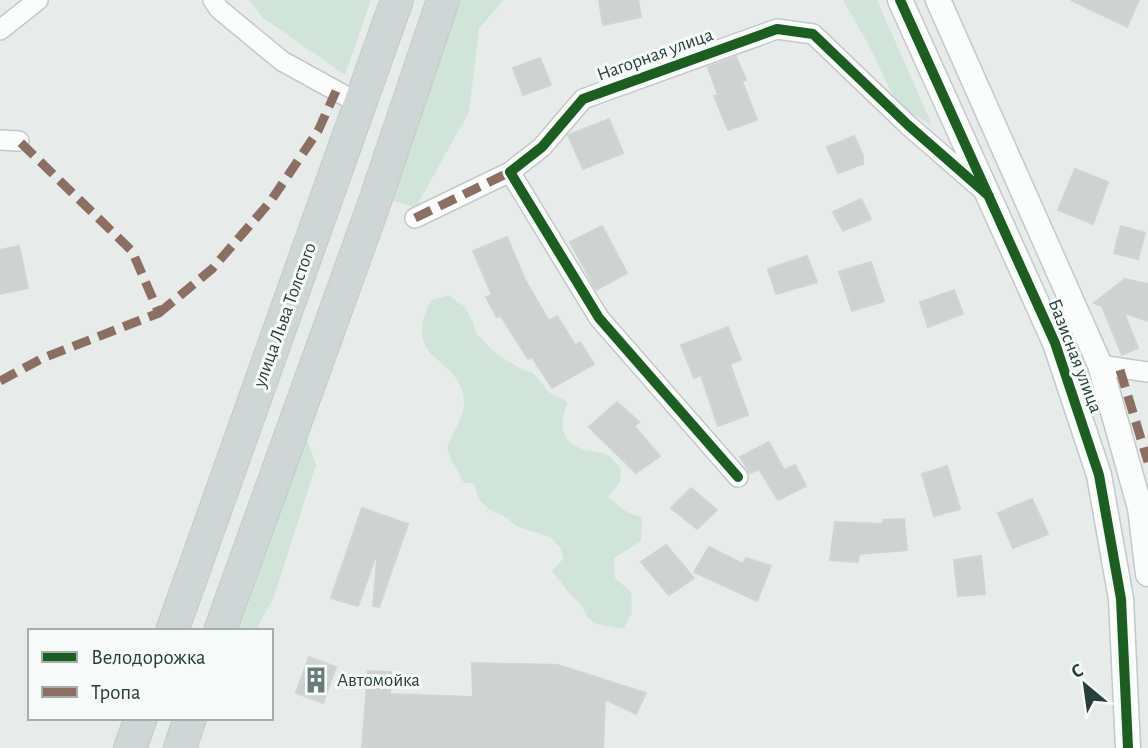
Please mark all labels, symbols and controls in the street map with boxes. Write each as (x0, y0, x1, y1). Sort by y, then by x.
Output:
street label: Нагорная улица (594, 25, 716, 85)
street label: улица Льва Толстого (250, 240, 320, 391)
street label: Базисная улица (1045, 296, 1106, 416)
legend (28, 629, 273, 720)
text: Велодорожка (91, 647, 206, 668)
north arrow (1050, 650, 1120, 720)
text: С (1068, 661, 1087, 682)
building icon: Автомойка (301, 665, 331, 695)
place label: Автомойка (337, 671, 420, 690)
text: Тропа (91, 682, 141, 703)

